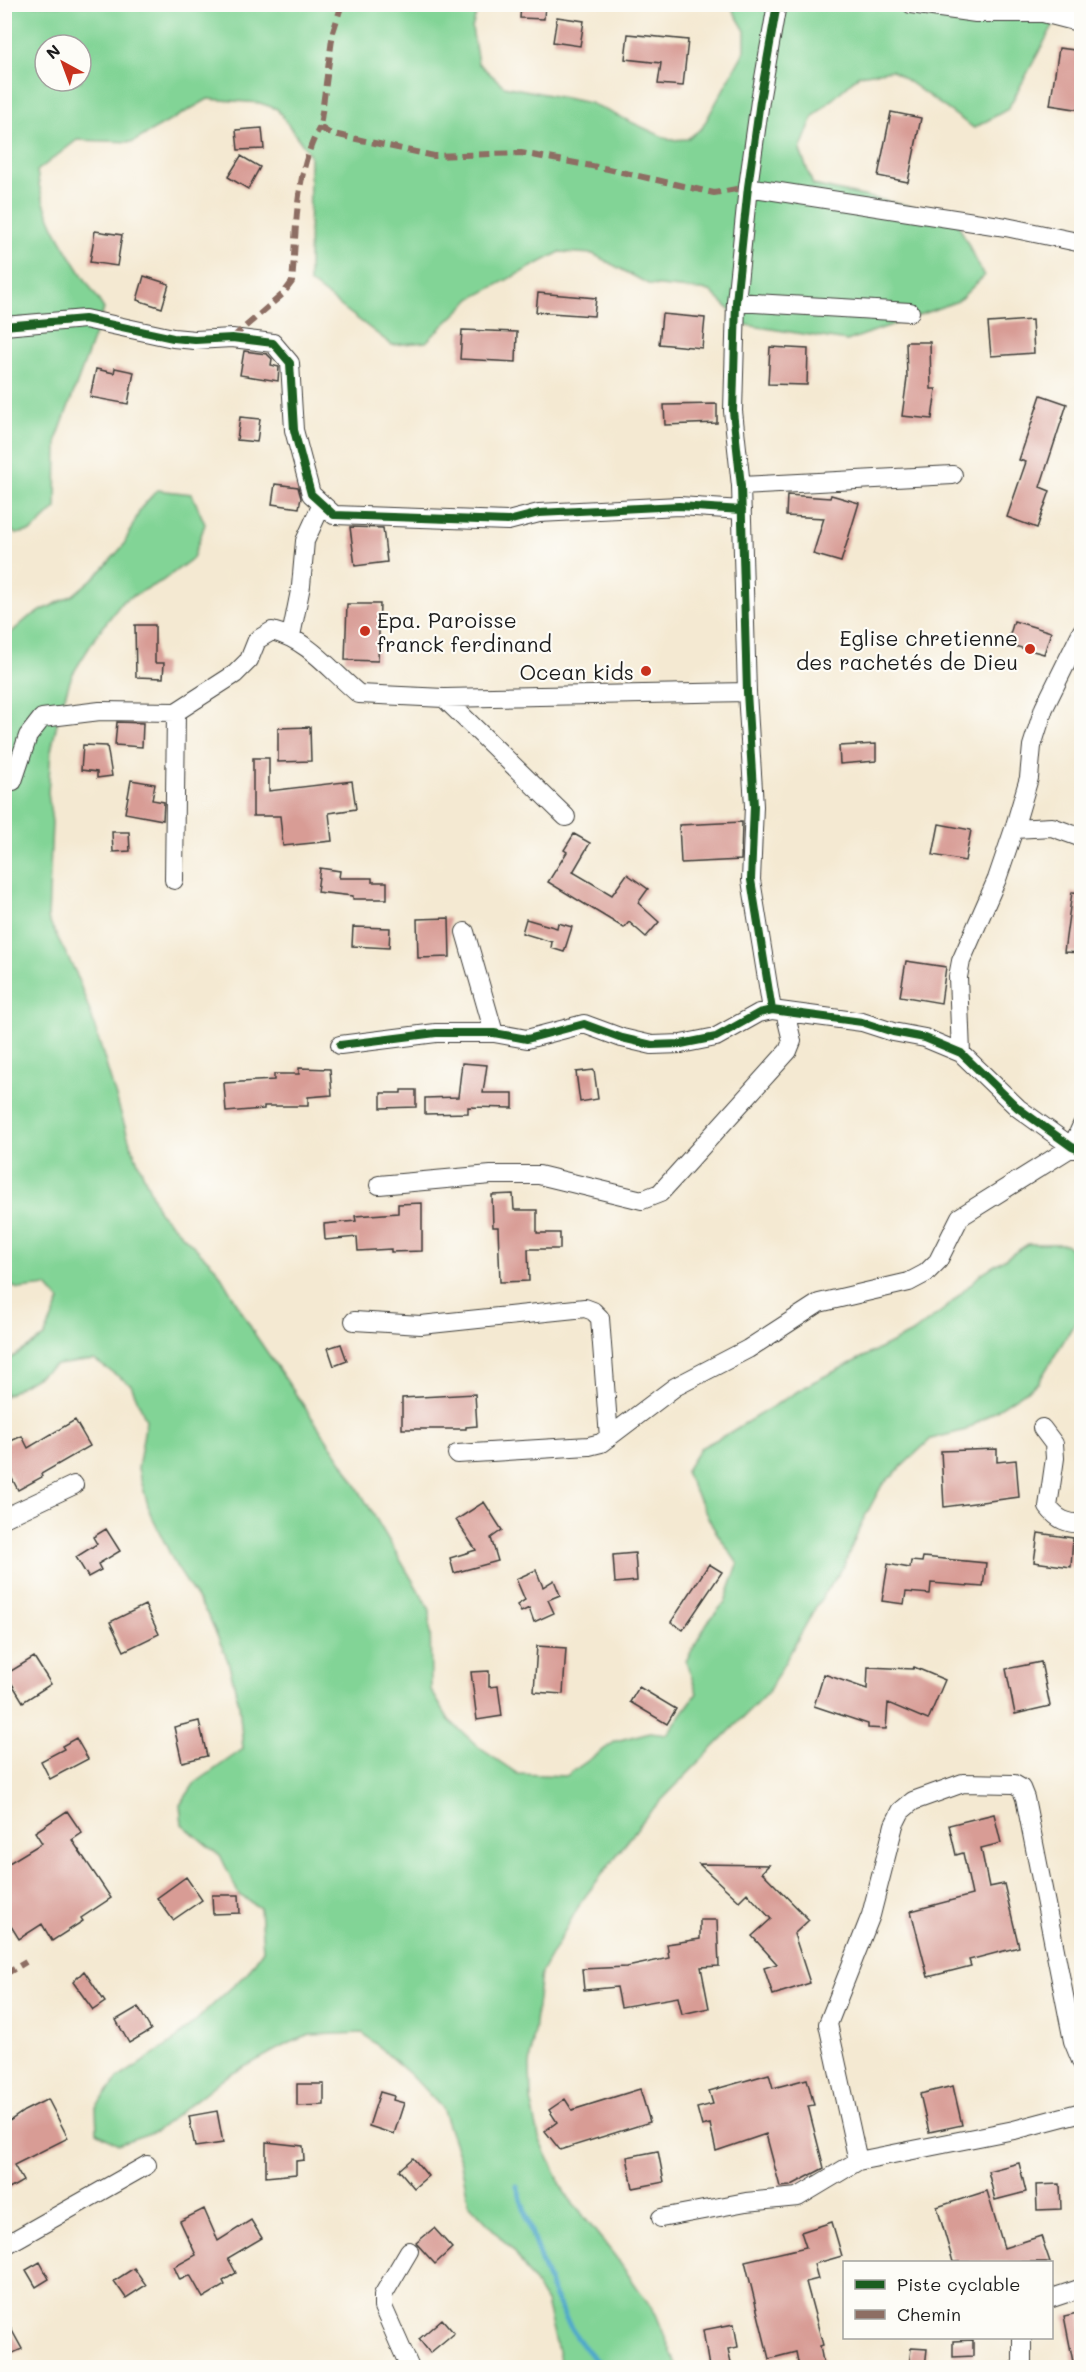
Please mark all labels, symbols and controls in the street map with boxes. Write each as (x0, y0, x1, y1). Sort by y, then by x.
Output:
north arrow (33, 33, 93, 93)
text: N (41, 39, 64, 63)
place label: Epa. Paroisse franck ferdinand (377, 606, 552, 657)
marker: Epa. Paroisse franck ferdinand (358, 624, 372, 638)
place label: Eglise chretienne des rachetés de Dieu (796, 624, 1018, 675)
marker: Eglise chretienne des rachetés de Dieu (1023, 642, 1037, 656)
place label: Ocean kids (519, 658, 634, 685)
marker: Ocean kids (639, 664, 653, 678)
legend (843, 2261, 1053, 2339)
text: Piste cyclable (897, 2272, 1021, 2296)
text: Chemin (897, 2302, 961, 2326)

